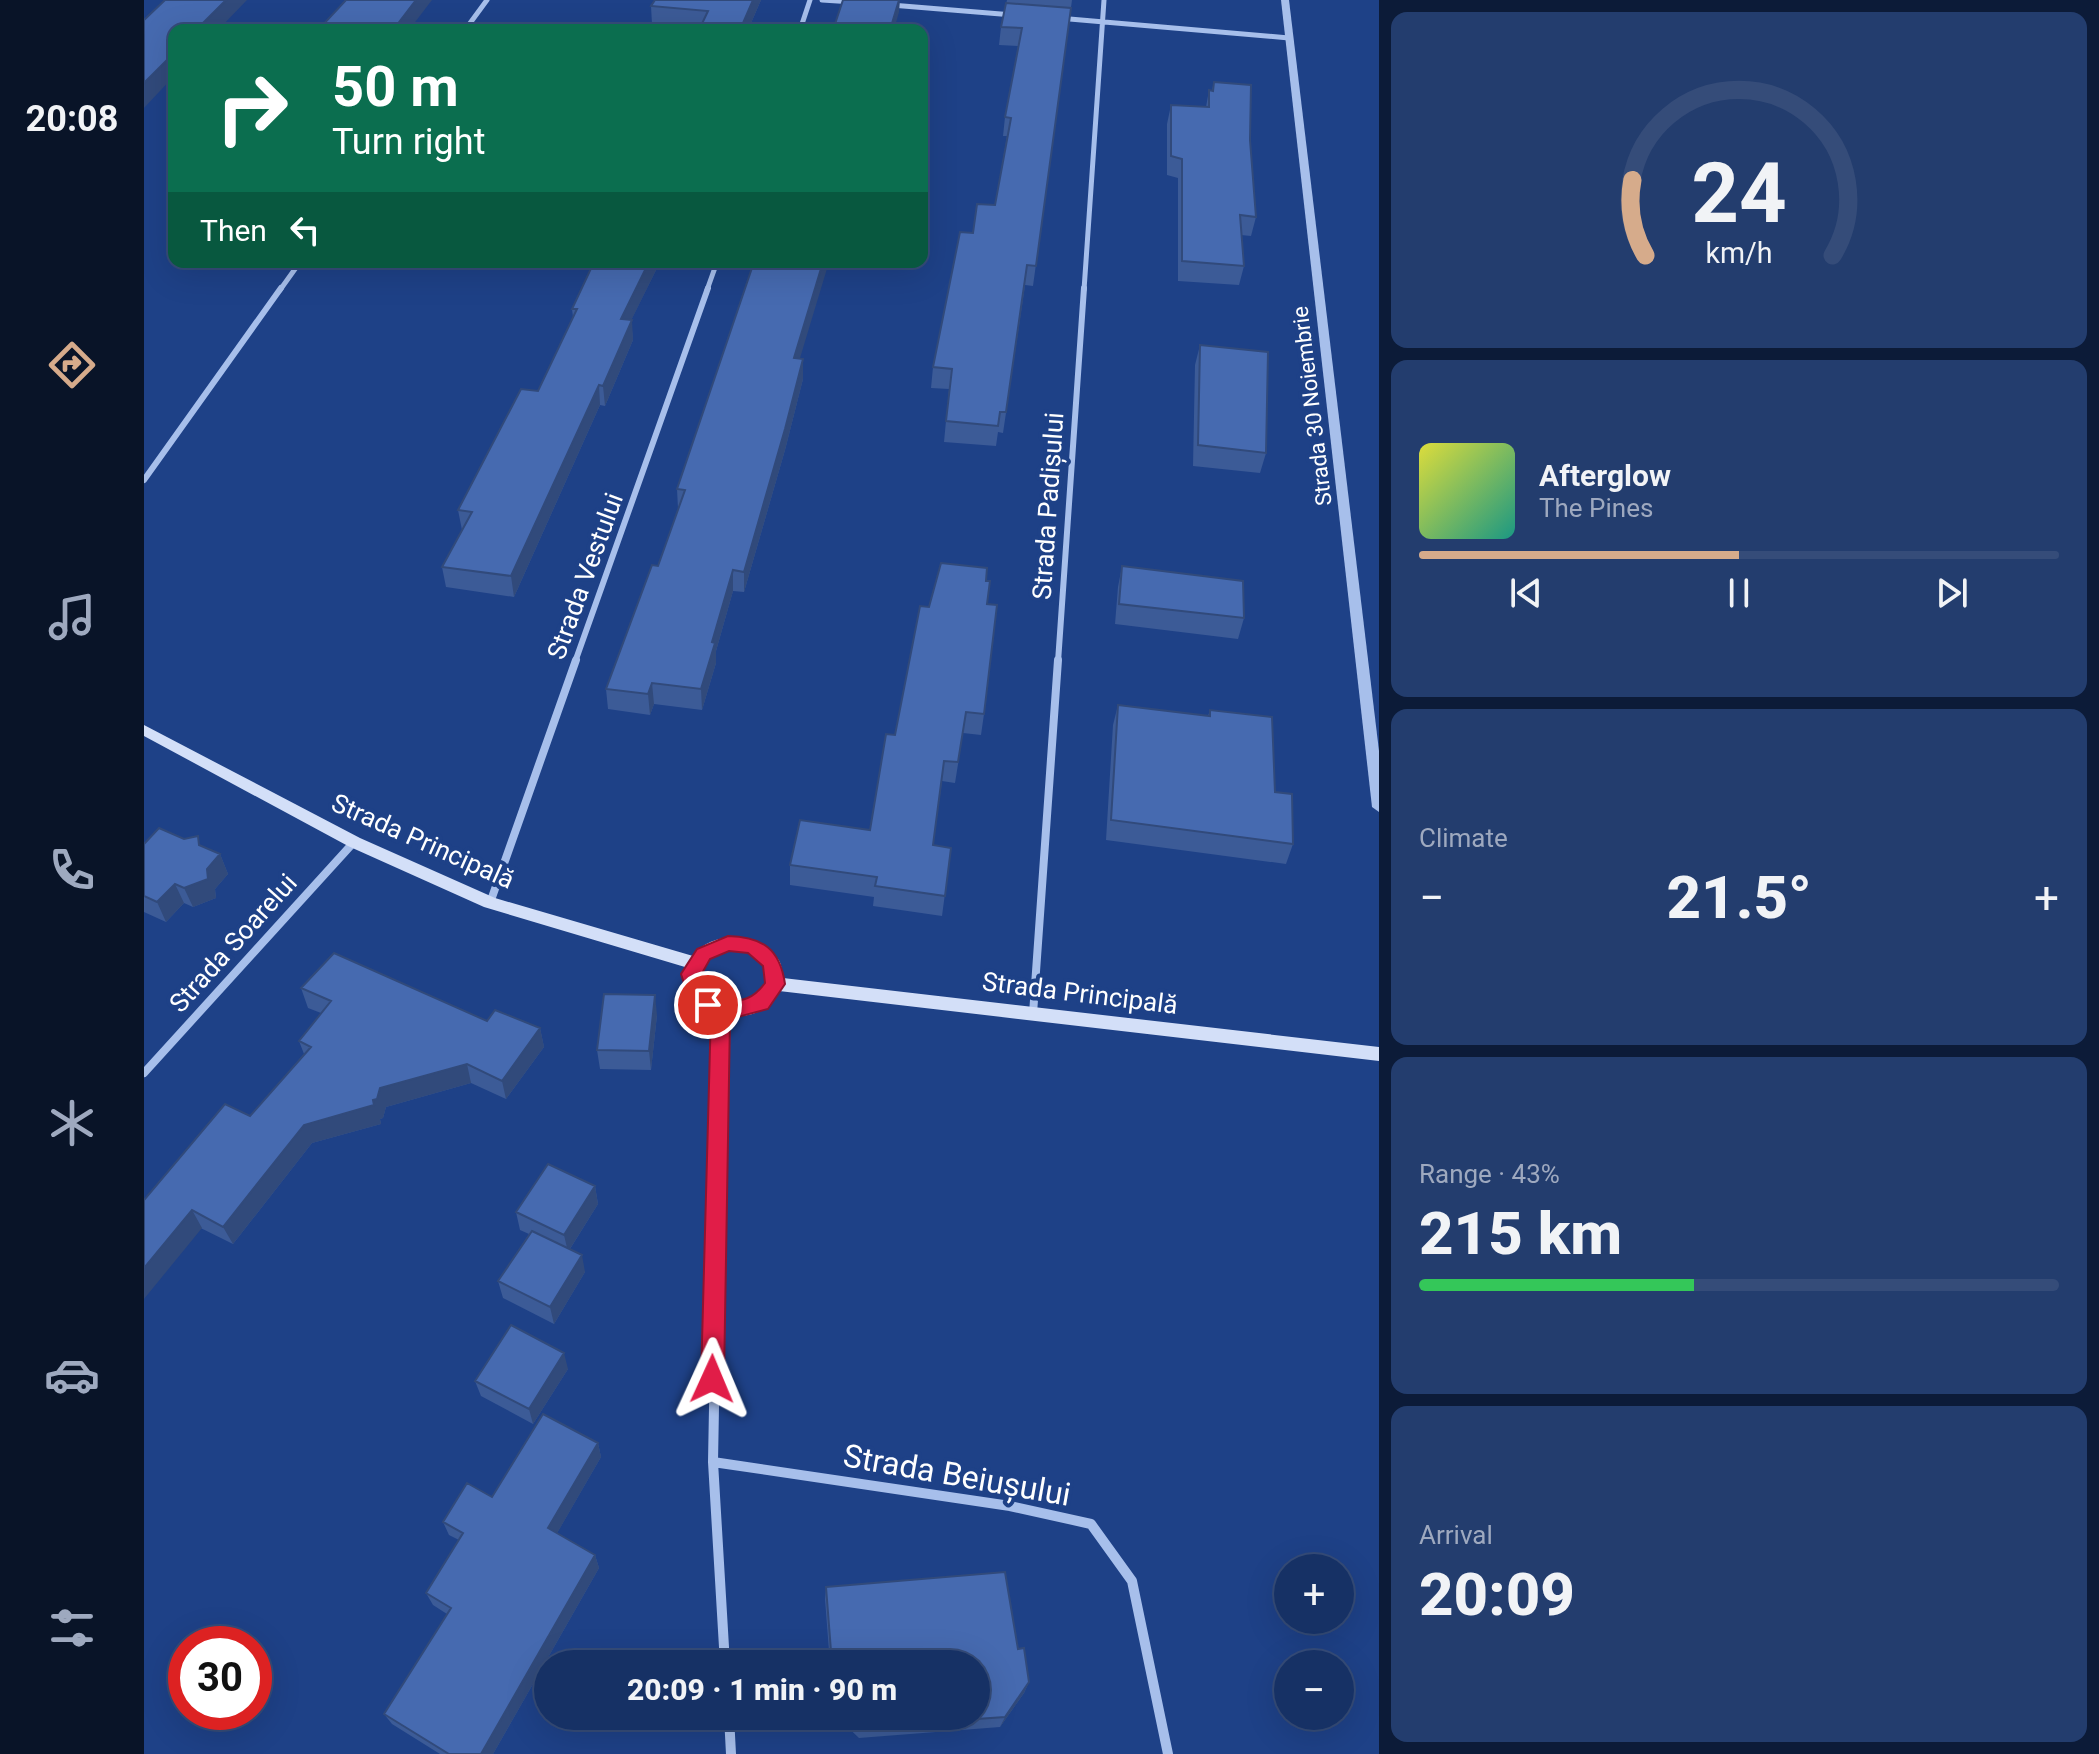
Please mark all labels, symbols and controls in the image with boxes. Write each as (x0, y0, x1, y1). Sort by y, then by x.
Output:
text: 50 m (332, 54, 459, 120)
icon: right (200, 56, 304, 160)
text: 20:08 (26, 98, 118, 140)
text: Turn right (332, 121, 485, 163)
text: 24 (1691, 145, 1787, 242)
icon: left (283, 208, 327, 252)
text: Then (200, 213, 267, 248)
text: km/h (1705, 236, 1773, 270)
street label: Strada 30 Noiembrie (1287, 305, 1337, 507)
icon: directions (44, 337, 100, 393)
street label: Strada Padișului (1026, 411, 1071, 601)
text: Afterglow (1539, 458, 1671, 493)
street label: Strada Vestului (541, 489, 629, 663)
text: The Pines (1539, 493, 1653, 523)
icon: previous (1504, 571, 1548, 615)
icon: pause (1717, 571, 1761, 615)
icon: next (1930, 571, 1974, 615)
icon: music (44, 589, 100, 645)
street label: Strada Principală (327, 787, 519, 895)
text: Climate (1419, 823, 1508, 853)
icon: phone (44, 842, 100, 898)
text: 21.5° (1667, 862, 1812, 933)
street label: Strada Soarelui (163, 868, 303, 1018)
text: − (1419, 872, 1444, 924)
text: + (2034, 872, 2059, 924)
street label: Strada Principală (981, 966, 1179, 1020)
pin (674, 971, 742, 1039)
icon: arrive (686, 983, 730, 1027)
icon: climate (44, 1095, 100, 1151)
text: Range · 43% (1419, 1159, 1560, 1189)
text: 215 km (1419, 1198, 1622, 1269)
position arrow (670, 1337, 754, 1421)
icon: car (44, 1347, 100, 1403)
street label: Strada Beiușului (840, 1436, 1074, 1514)
text: Arrival (1419, 1520, 1493, 1550)
map controls (1274, 1554, 1354, 1730)
button: + (1274, 1554, 1354, 1634)
text: 20:09 (1419, 1559, 1575, 1630)
icon: filters (44, 1600, 100, 1656)
speed limit sign: 30 (168, 1626, 272, 1730)
button: − (1274, 1650, 1354, 1730)
text: 20:09 · 1 min · 90 m (627, 1672, 897, 1707)

